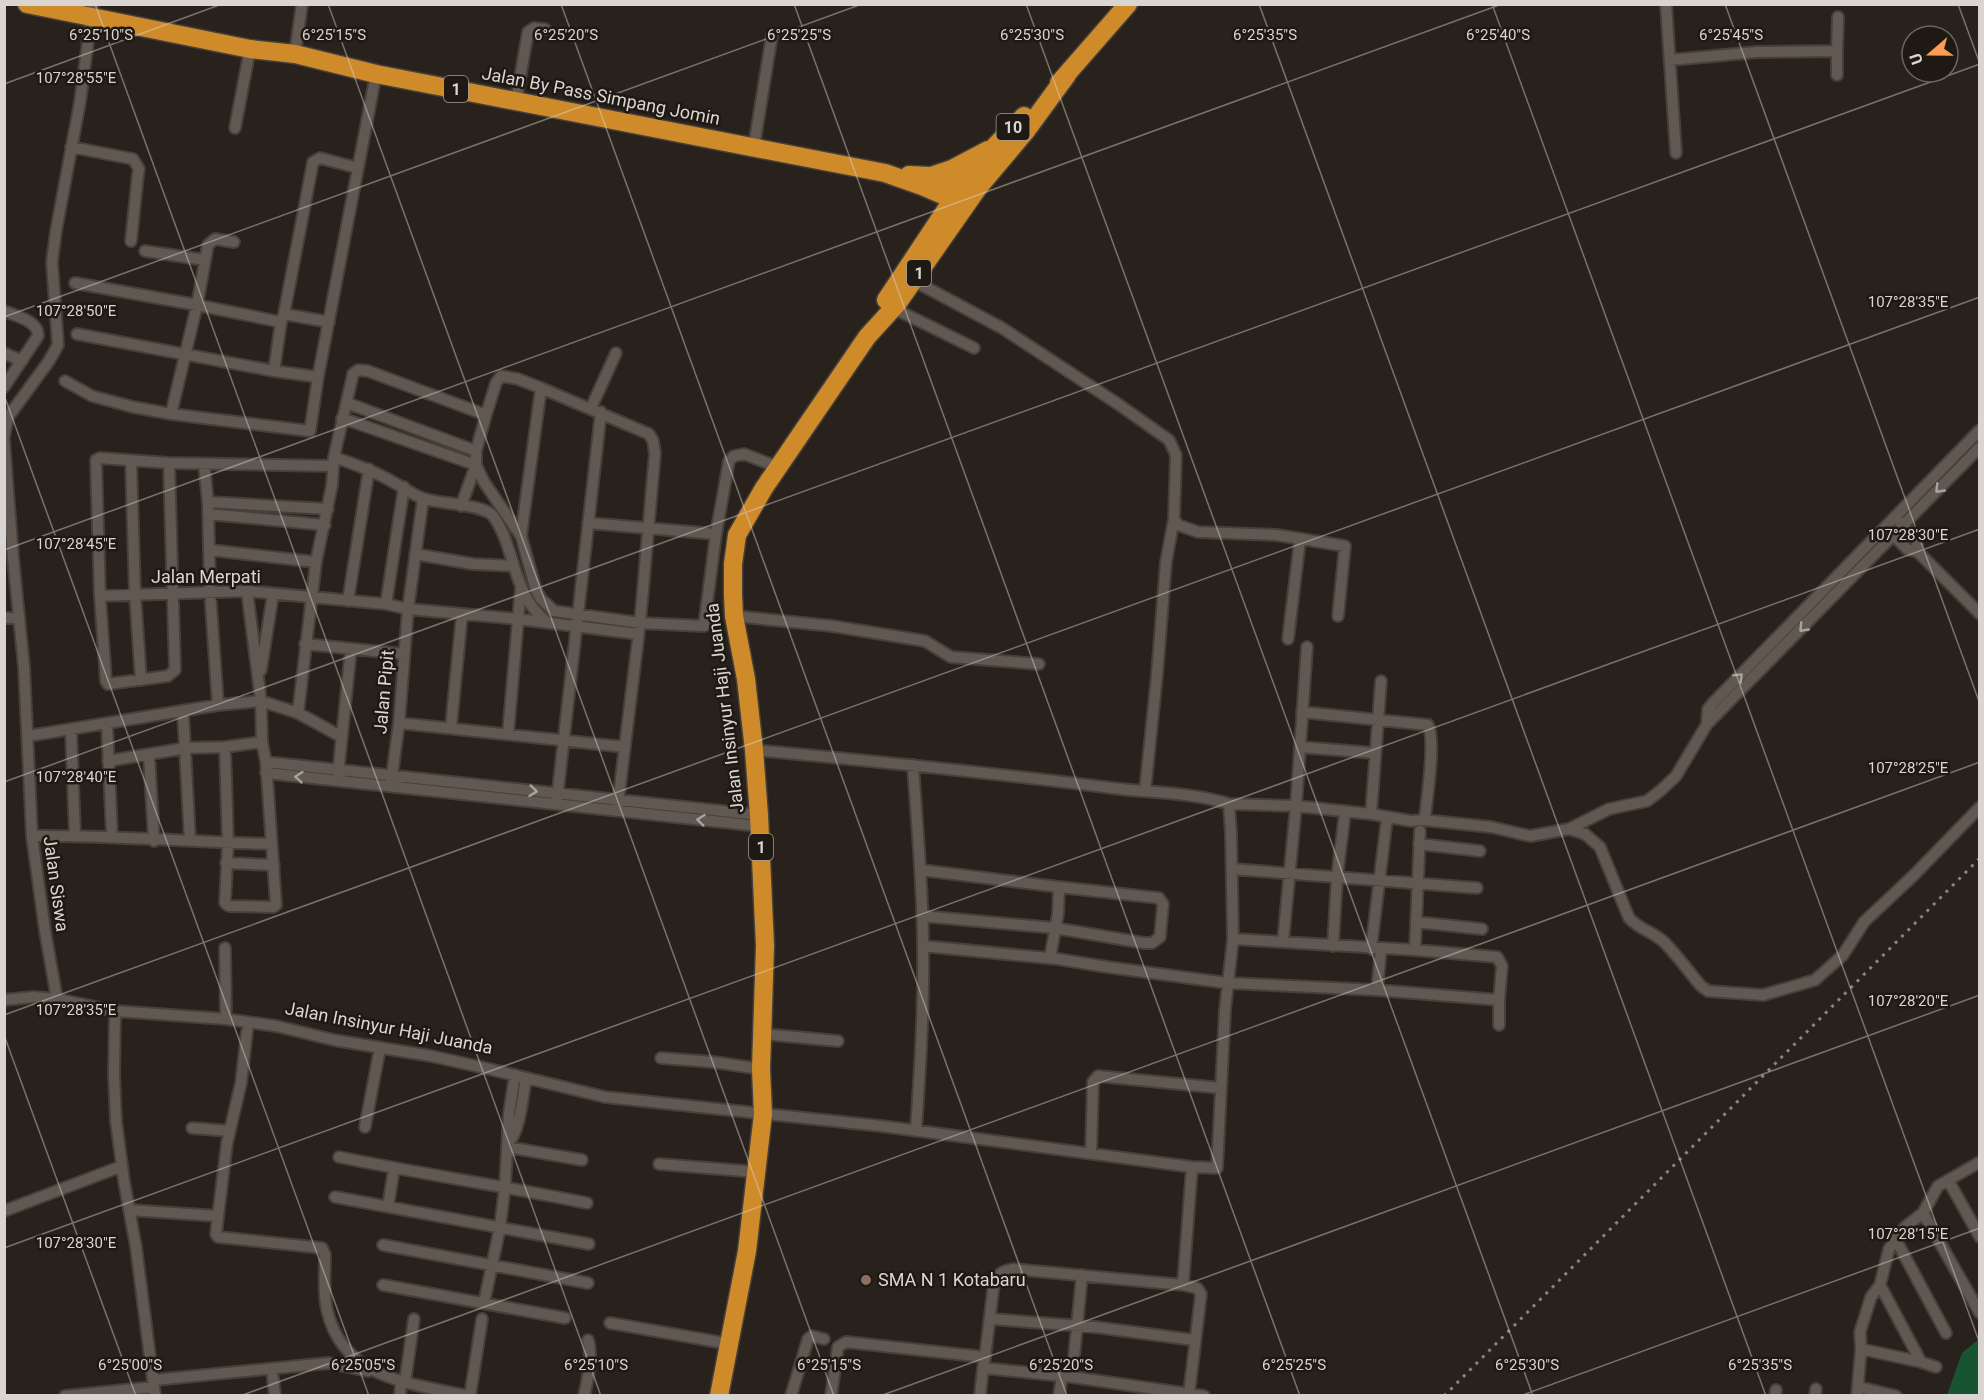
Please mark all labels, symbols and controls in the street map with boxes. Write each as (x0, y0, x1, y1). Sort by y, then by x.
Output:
north arrow (1900, 24, 1960, 84)
text: 6°25'10"S (69, 26, 133, 44)
text: 6°25'15"S (302, 26, 366, 44)
text: 6°25'20"S (534, 26, 598, 44)
text: 6°25'25"S (767, 26, 831, 44)
text: 6°25'30"S (1000, 26, 1064, 44)
text: 6°25'35"S (1233, 26, 1297, 44)
text: 6°25'40"S (1466, 26, 1530, 44)
text: 6°25'45"S (1699, 26, 1763, 44)
text: U (1906, 51, 1927, 67)
street label: Jalan By Pass Simpang Jomin (480, 62, 722, 129)
text: 107°28'55"E (36, 69, 117, 87)
road number: 1 (444, 76, 468, 102)
road number: 10 (996, 114, 1030, 140)
road number: 1 (907, 260, 931, 286)
text: 107°28'35"E (1868, 293, 1949, 311)
text: 107°28'50"E (36, 302, 117, 320)
one-way arrow (1935, 482, 1946, 492)
text: 107°28'30"E (1868, 526, 1949, 544)
text: 107°28'45"E (36, 535, 117, 553)
street label: Jalan Merpati (151, 566, 261, 587)
street label: Jalan Insinyur Haji Juanda (701, 602, 748, 814)
one-way arrow (1799, 621, 1810, 632)
street label: Jalan Pipit (369, 649, 398, 735)
one-way arrow (1732, 674, 1743, 685)
text: 107°28'25"E (1868, 759, 1949, 777)
text: 107°28'40"E (36, 768, 117, 786)
one-way arrow (294, 771, 303, 784)
one-way arrow (528, 785, 537, 797)
one-way arrow (697, 814, 706, 827)
road number: 1 (749, 834, 773, 860)
street label: Jalan Siswa (39, 835, 74, 933)
text: 107°28'20"E (1868, 992, 1949, 1010)
street label: Jalan Insinyur Haji Juanda (283, 997, 495, 1058)
text: 107°28'35"E (36, 1001, 117, 1019)
text: 107°28'15"E (1868, 1225, 1949, 1243)
text: 107°28'30"E (36, 1234, 117, 1252)
place label: SMA N 1 Kotabaru (878, 1269, 1026, 1290)
marker: SMA N 1 Kotabaru (859, 1273, 873, 1287)
text: 6°25'00"S (98, 1356, 162, 1374)
text: 6°25'05"S (331, 1356, 395, 1374)
text: 6°25'10"S (564, 1356, 628, 1374)
text: 6°25'15"S (797, 1356, 861, 1374)
text: 6°25'20"S (1029, 1356, 1093, 1374)
text: 6°25'25"S (1262, 1356, 1326, 1374)
text: 6°25'30"S (1495, 1356, 1559, 1374)
text: 6°25'35"S (1728, 1356, 1792, 1374)

